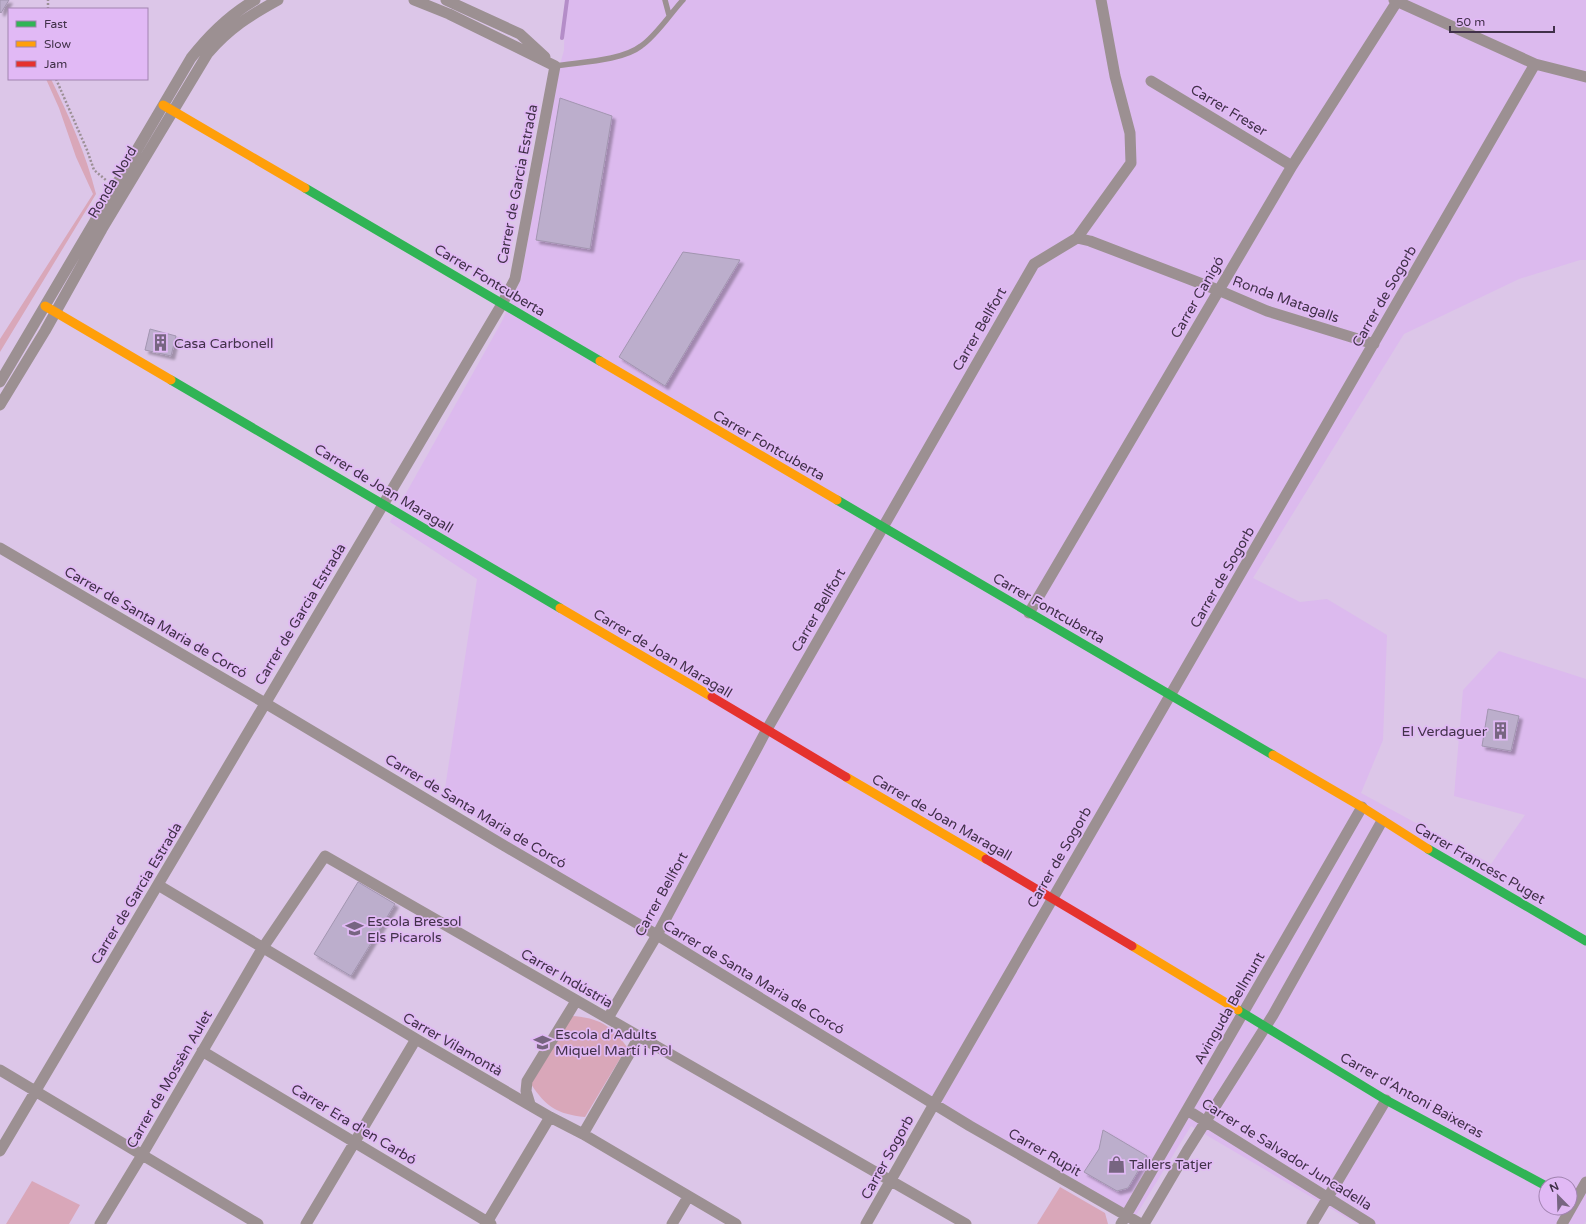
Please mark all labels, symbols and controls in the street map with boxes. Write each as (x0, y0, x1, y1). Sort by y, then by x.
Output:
legend (8, 8, 148, 80)
scale bar (1450, 8, 1554, 34)
text: 50 m (1456, 15, 1485, 29)
text: Fast (44, 17, 68, 31)
text: Slow (44, 37, 71, 51)
text: Jam (44, 57, 67, 71)
street label: Carrer Freser (1187, 81, 1271, 140)
street label: Carrer de Garcia Estrada (494, 103, 541, 265)
street label: Ronda Nord (84, 143, 141, 221)
street label: Carrer Fontcuberta (431, 241, 548, 320)
street label: Carrer de Sogorb (1349, 242, 1420, 350)
street label: Carrer Canigó (1167, 253, 1228, 341)
street label: Ronda Matagalls (1230, 272, 1342, 327)
street label: Carrer Bellfort (949, 284, 1011, 374)
building icon: Casa Carbonell (151, 333, 171, 353)
place label: Casa Carbonell (174, 335, 274, 352)
street label: Carrer Fontcuberta (710, 406, 828, 484)
street label: Carrer de Joan Maragall (311, 440, 456, 537)
street label: Carrer de Sogorb (1187, 523, 1258, 631)
street label: Carrer de Garcia Estrada (251, 540, 350, 688)
street label: Carrer de Santa Maria de Corcó (61, 563, 250, 682)
street label: Carrer Bellfort (788, 565, 850, 655)
street label: Carrer Fontcuberta (990, 569, 1108, 647)
street label: Carrer de Joan Maragall (590, 605, 735, 702)
building icon: El Verdaguer (1490, 721, 1510, 741)
place label: El Verdaguer (1402, 723, 1488, 740)
street label: Carrer de Santa Maria de Corcó (382, 750, 569, 872)
street label: Carrer de Joan Maragall (869, 770, 1015, 864)
street label: Carrer de Sogorb (1024, 803, 1095, 911)
street label: Carrer de Garcia Estrada (87, 819, 186, 967)
street label: Carrer Francesc Puget (1411, 819, 1549, 908)
street label: Carrer Bellfort (631, 849, 692, 939)
place label: Escola Bressol Els Picarols (367, 913, 462, 946)
street label: Carrer de Santa Maria de Corcó (660, 916, 847, 1038)
school or university icon: Escola Bressol Els Picarols (344, 919, 364, 939)
street label: Carrer Indústria (518, 945, 616, 1012)
street label: Avinguda Bellmunt (1190, 949, 1269, 1067)
street label: Carrer de Mossèn Aulet (123, 1007, 216, 1151)
street label: Carrer Vilamontà (400, 1009, 506, 1080)
place label: Escola d'Adults Miquel Martí i Pol (555, 1026, 672, 1059)
school or university icon: Escola d'Adults Miquel Martí i Pol (532, 1032, 552, 1052)
street label: Carrer d'Antoni Baixeras (1337, 1049, 1487, 1142)
street label: Carrer Era d'en Carbó (288, 1080, 419, 1169)
street label: Carrer de Salvador Juncadella (1198, 1095, 1375, 1214)
street label: Carrer Sogorb (857, 1112, 918, 1202)
street label: Carrer Rupit (1005, 1125, 1085, 1180)
shop icon: Tallers Tatjer (1106, 1154, 1126, 1174)
place label: Tallers Tatjer (1129, 1156, 1213, 1173)
north arrow (1538, 1176, 1578, 1216)
text: N (1548, 1180, 1561, 1195)

